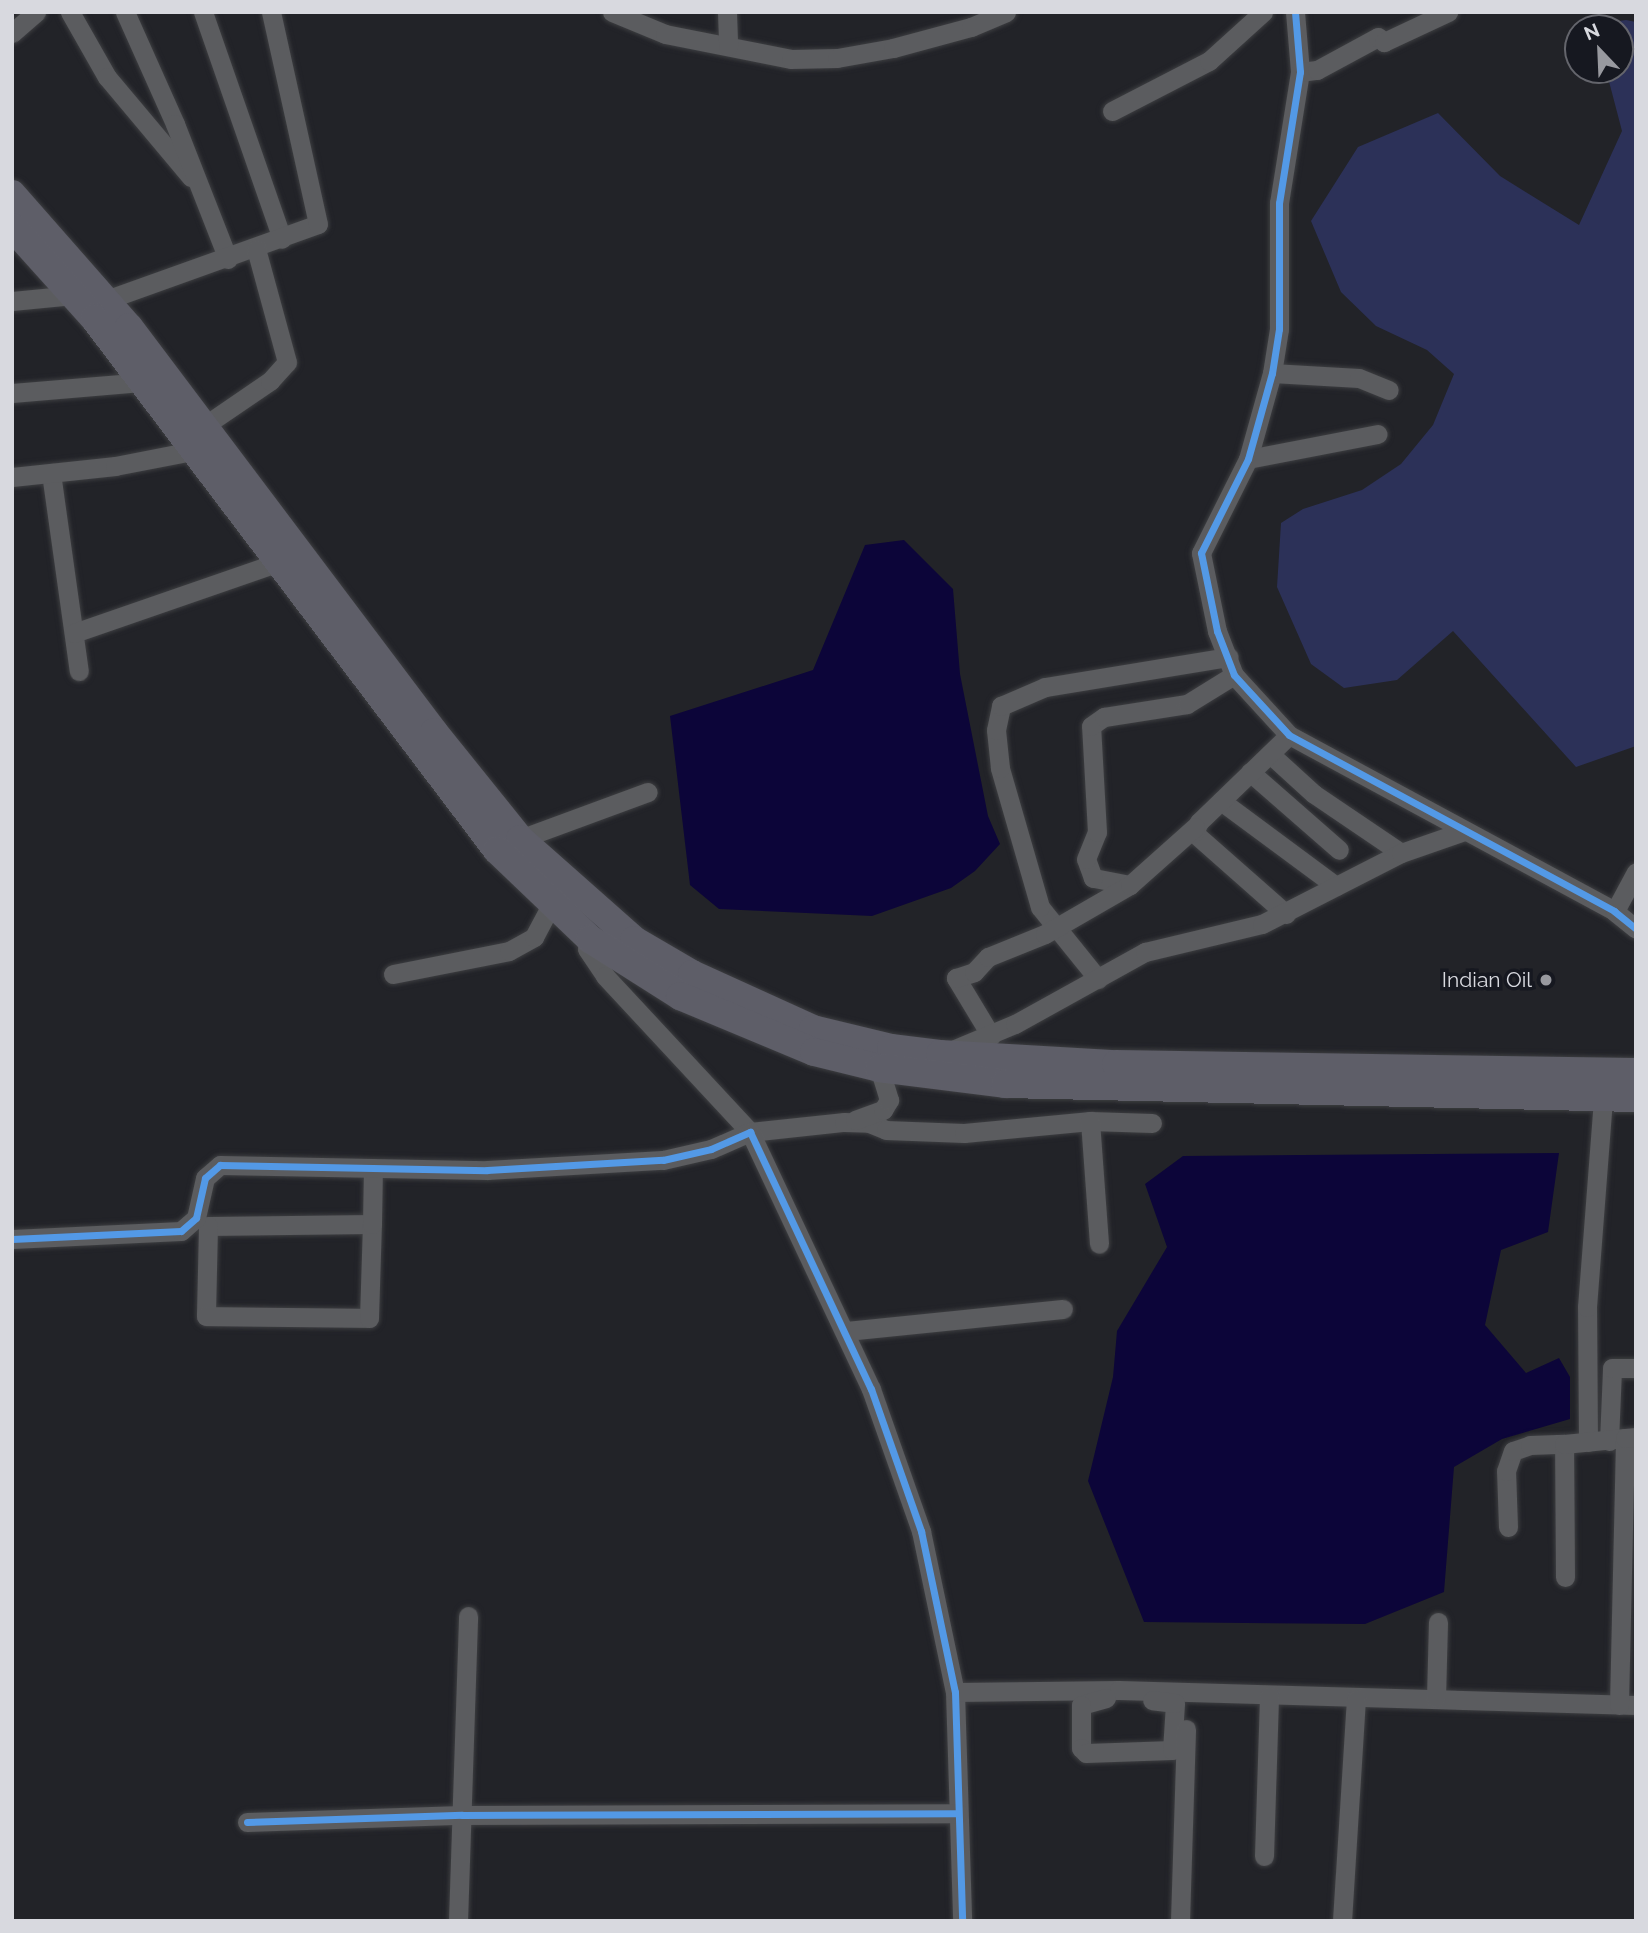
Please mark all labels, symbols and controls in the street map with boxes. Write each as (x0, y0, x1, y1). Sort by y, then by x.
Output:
north arrow (1564, 14, 1634, 84)
text: N (1581, 19, 1603, 44)
place label: Indian Oil (1442, 967, 1532, 993)
marker: Indian Oil (1538, 972, 1554, 988)

